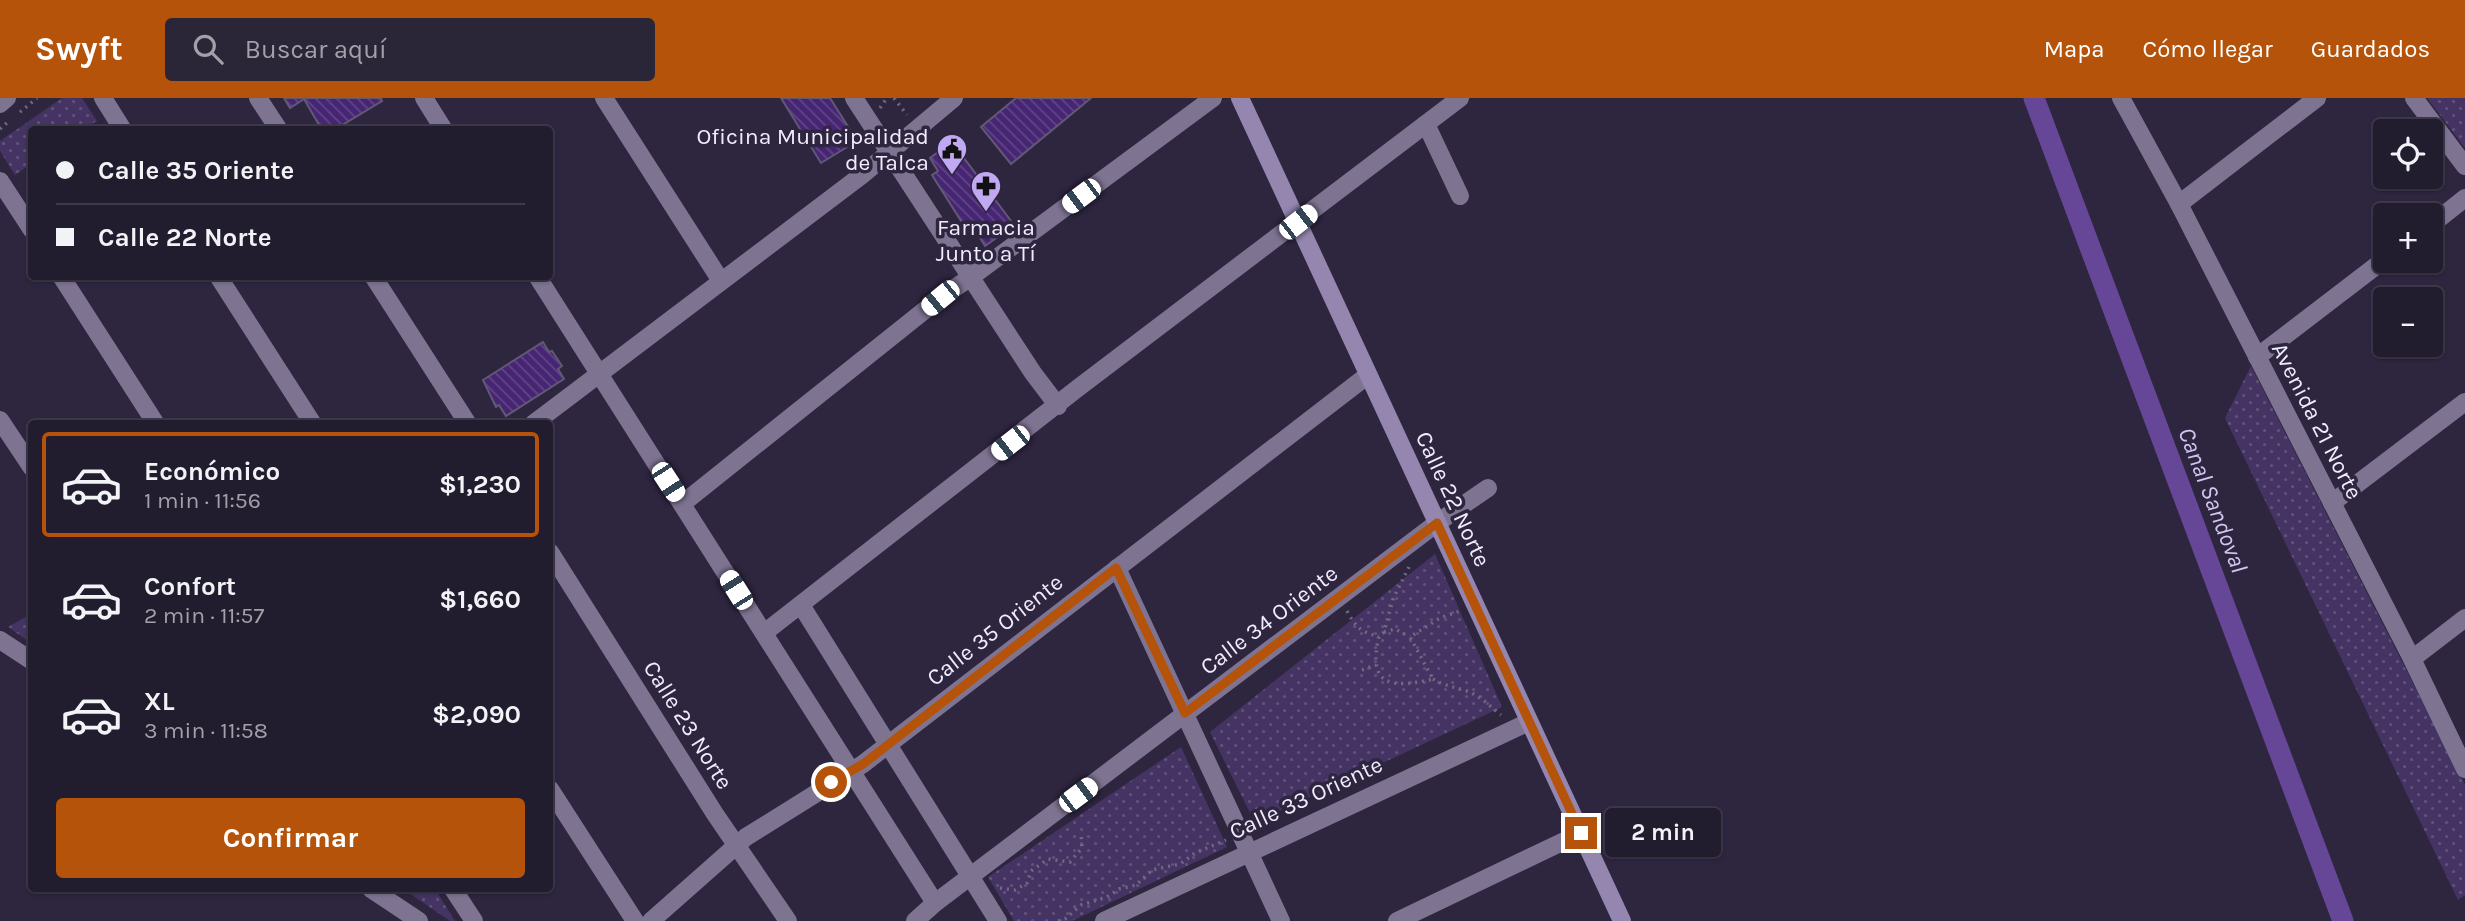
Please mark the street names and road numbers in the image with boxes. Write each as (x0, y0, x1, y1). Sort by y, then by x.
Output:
street label: Avenida 21 Norte (2266, 338, 2368, 504)
street label: Calle 22 Norte (1410, 427, 1496, 571)
street label: Calle 34 Oriente (1195, 560, 1343, 680)
street label: Calle 35 Oriente (922, 569, 1068, 691)
street label: Calle 23 Norte (638, 656, 738, 794)
street label: Calle 33 Oriente (1225, 751, 1387, 845)

